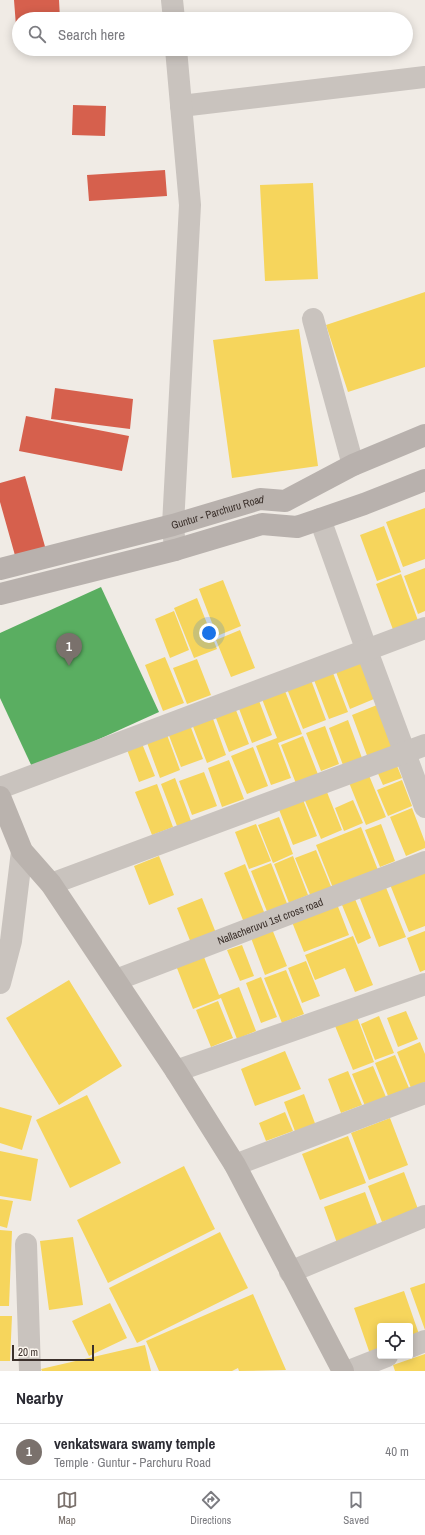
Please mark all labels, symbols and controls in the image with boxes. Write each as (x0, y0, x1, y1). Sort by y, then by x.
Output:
search box (12, 12, 413, 56)
icon: search (26, 23, 48, 45)
text: Search here (58, 24, 125, 45)
street label: Guntur - Parchuru Road (169, 492, 265, 532)
your location (199, 623, 219, 643)
pin: 1 (56, 633, 82, 666)
street label: Nallacheruvu 1st cross road (215, 895, 325, 948)
map controls (377, 1323, 413, 1359)
button: locate (377, 1323, 413, 1359)
scale bar (12, 1343, 94, 1362)
text: 20 m (18, 1345, 38, 1359)
text: Nearby (16, 1386, 63, 1409)
text: venkatswara swamy temple (54, 1433, 215, 1454)
text: 1 (26, 1443, 32, 1460)
text: 40 m (385, 1443, 409, 1460)
text: Temple · Guntur - Parchuru Road (54, 1454, 211, 1471)
tab: Map (56, 1489, 78, 1527)
tab: Directions (190, 1489, 231, 1527)
tab: Saved (343, 1489, 369, 1527)

